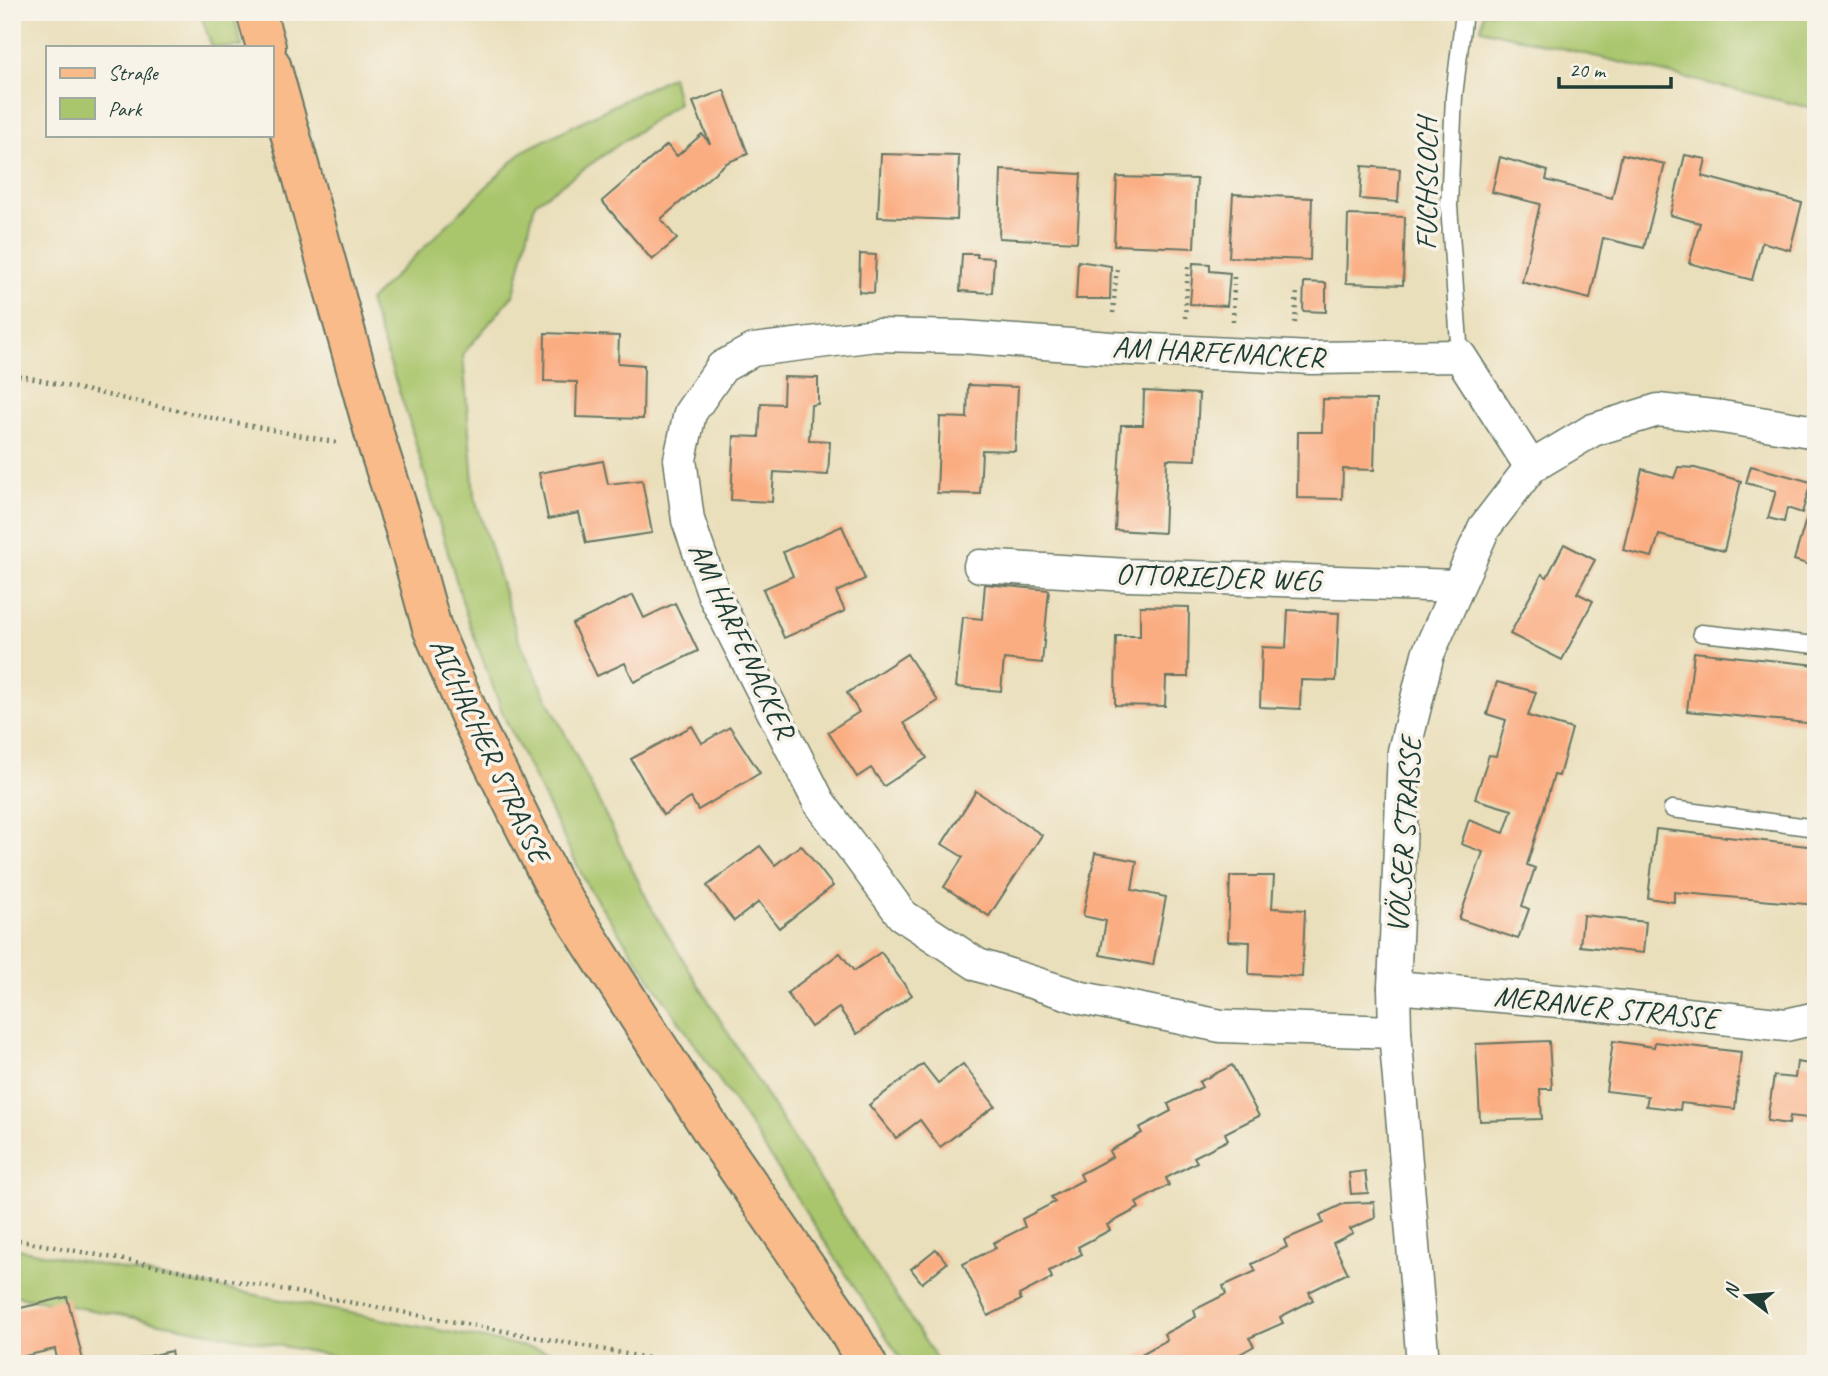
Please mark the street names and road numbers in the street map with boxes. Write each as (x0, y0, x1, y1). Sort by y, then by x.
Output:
street label: FUCHSLOCH (1407, 113, 1445, 250)
street label: AM HARFENACKER (1111, 327, 1328, 377)
street label: AM HARFENACKER (680, 536, 805, 747)
street label: OTTORIEDER WEG (1115, 554, 1324, 600)
street label: AICHACHER STRASSE (421, 631, 560, 872)
street label: VÖLSER STRASSE (1378, 732, 1430, 934)
street label: MERANER STRASSE (1492, 976, 1723, 1038)

